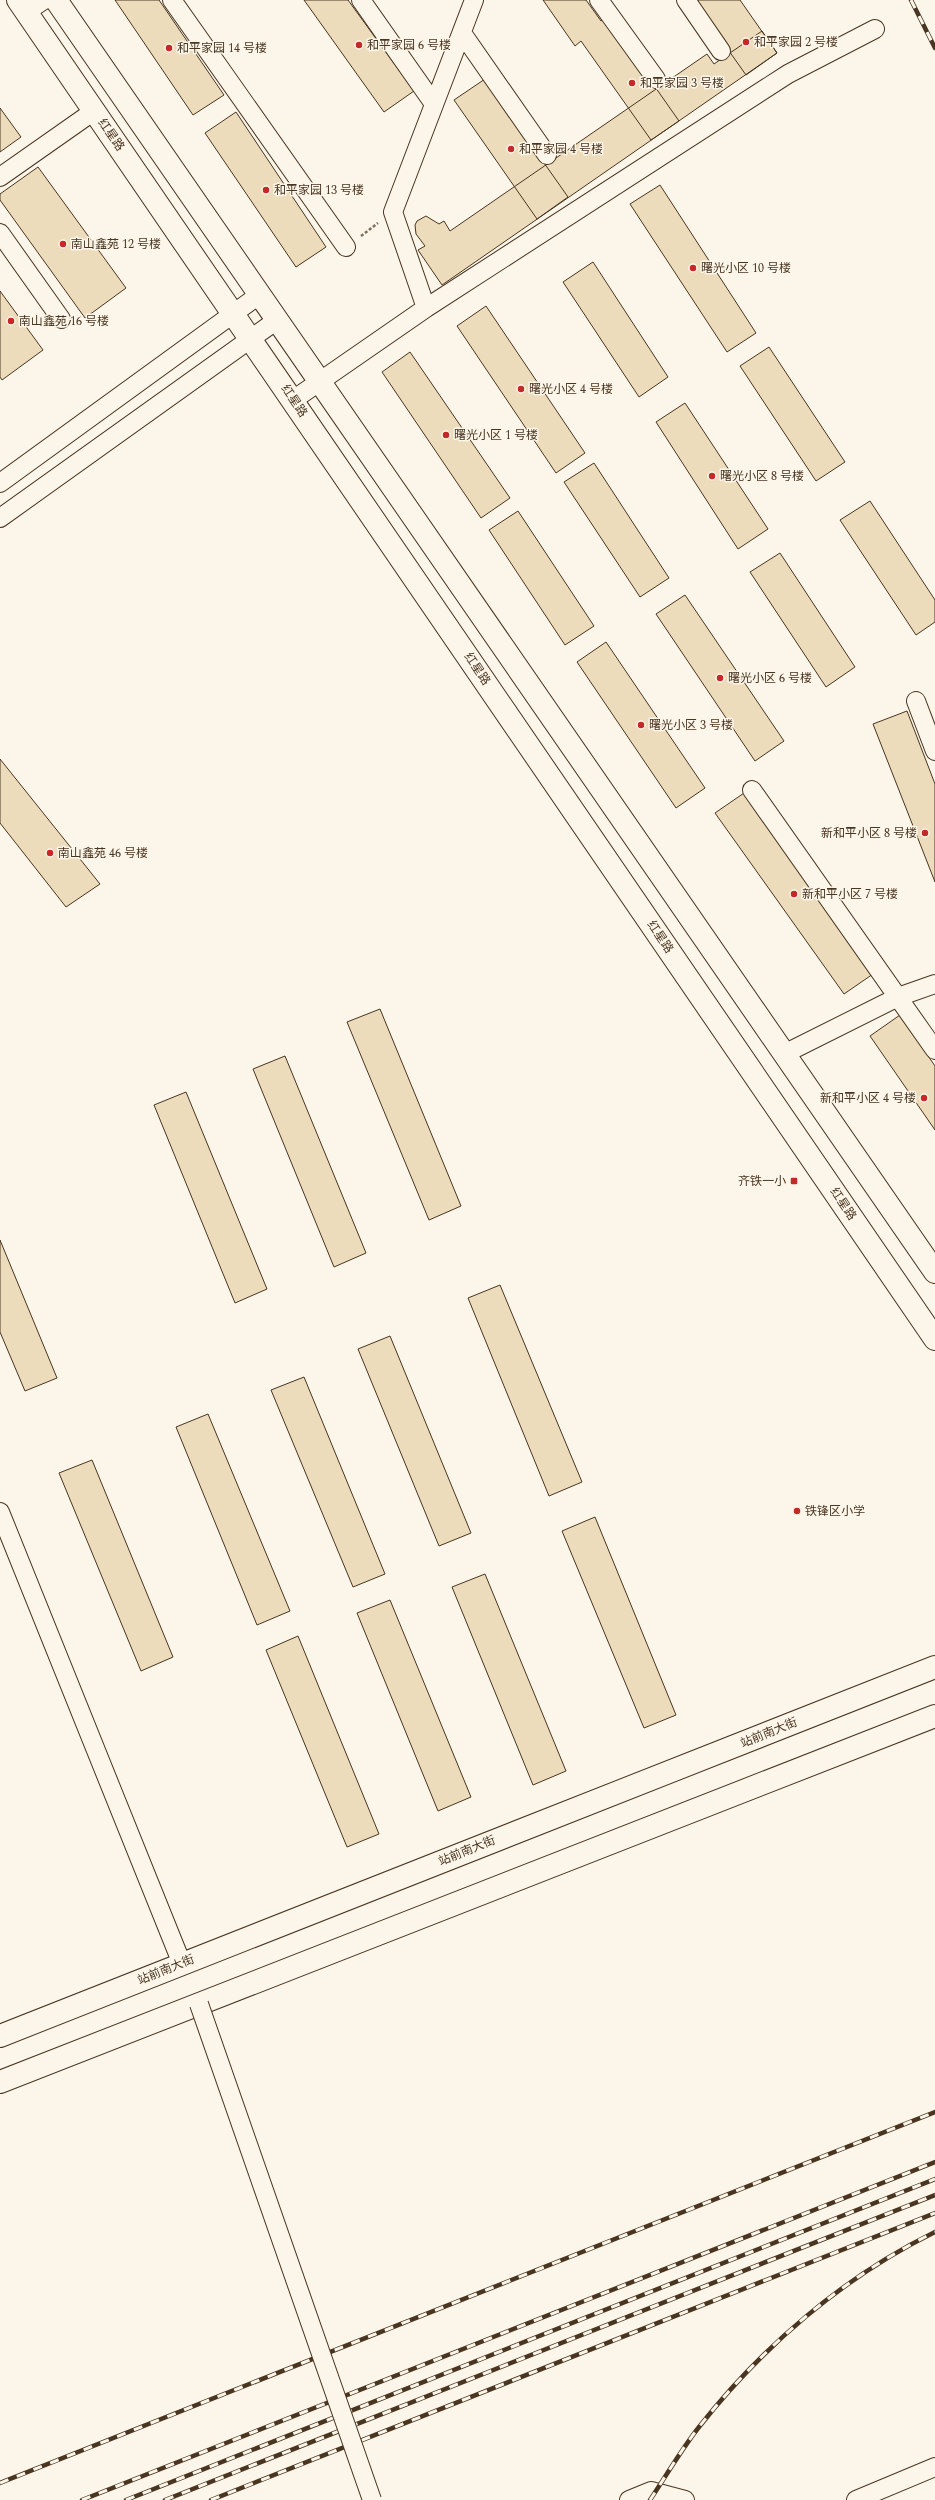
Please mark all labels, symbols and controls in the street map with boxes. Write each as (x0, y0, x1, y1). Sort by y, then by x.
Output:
place label: 和平家园 2 号楼 (754, 33, 838, 52)
place label: 和平家园 6 号楼 (367, 36, 451, 55)
marker: 和平家园 2 号楼 (741, 37, 751, 47)
place label: 和平家园 14 号楼 (177, 39, 267, 58)
marker: 和平家园 6 号楼 (354, 40, 364, 50)
marker: 和平家园 14 号楼 (164, 43, 174, 53)
place label: 和平家园 3 号楼 (640, 74, 724, 93)
marker: 和平家园 3 号楼 (627, 78, 637, 88)
street label: 红星路 (93, 115, 129, 155)
place label: 和平家园 4 号楼 (519, 140, 603, 159)
marker: 和平家园 4 号楼 (506, 144, 516, 154)
place label: 和平家园 13 号楼 (274, 181, 364, 200)
marker: 和平家园 13 号楼 (261, 185, 271, 195)
place label: 南山鑫苑 12 号楼 (71, 235, 161, 254)
marker: 南山鑫苑 12 号楼 (58, 239, 68, 249)
place label: 曙光小区 10 号楼 (701, 259, 791, 278)
marker: 曙光小区 10 号楼 (688, 263, 698, 273)
place label: 南山鑫苑 16 号楼 (19, 312, 109, 331)
marker: 南山鑫苑 16 号楼 (6, 316, 16, 326)
place label: 曙光小区 4 号楼 (529, 380, 613, 399)
street label: 红星路 (276, 381, 312, 421)
marker: 曙光小区 4 号楼 (516, 384, 526, 394)
place label: 曙光小区 1 号楼 (454, 426, 538, 445)
marker: 曙光小区 1 号楼 (441, 430, 451, 440)
place label: 曙光小区 8 号楼 (720, 467, 804, 486)
marker: 曙光小区 8 号楼 (707, 471, 717, 481)
street label: 红星路 (459, 649, 495, 689)
place label: 曙光小区 6 号楼 (728, 669, 812, 688)
marker: 曙光小区 6 号楼 (715, 673, 725, 683)
place label: 曙光小区 3 号楼 (649, 716, 733, 735)
marker: 曙光小区 3 号楼 (636, 720, 646, 730)
place label: 新和平小区 8 号楼 (821, 824, 917, 843)
marker: 新和平小区 8 号楼 (920, 828, 930, 838)
place label: 南山鑫苑 46 号楼 (58, 844, 148, 863)
marker: 南山鑫苑 46 号楼 (45, 848, 55, 858)
place label: 新和平小区 7 号楼 (802, 885, 898, 904)
marker: 新和平小区 7 号楼 (789, 889, 799, 899)
street label: 红星路 (642, 917, 678, 957)
place label: 新和平小区 4 号楼 (820, 1089, 916, 1108)
marker: 新和平小区 4 号楼 (919, 1093, 929, 1103)
place label: 齐铁一小 (738, 1172, 786, 1191)
marker: 齐铁一小 (789, 1176, 799, 1186)
street label: 红星路 (825, 1184, 861, 1224)
place label: 铁锋区小学 (805, 1502, 865, 1521)
marker: 铁锋区小学 (792, 1506, 802, 1516)
street label: 站前南大街 (738, 1713, 800, 1753)
street label: 站前南大街 (436, 1831, 498, 1871)
street label: 站前南大街 (135, 1950, 197, 1990)

